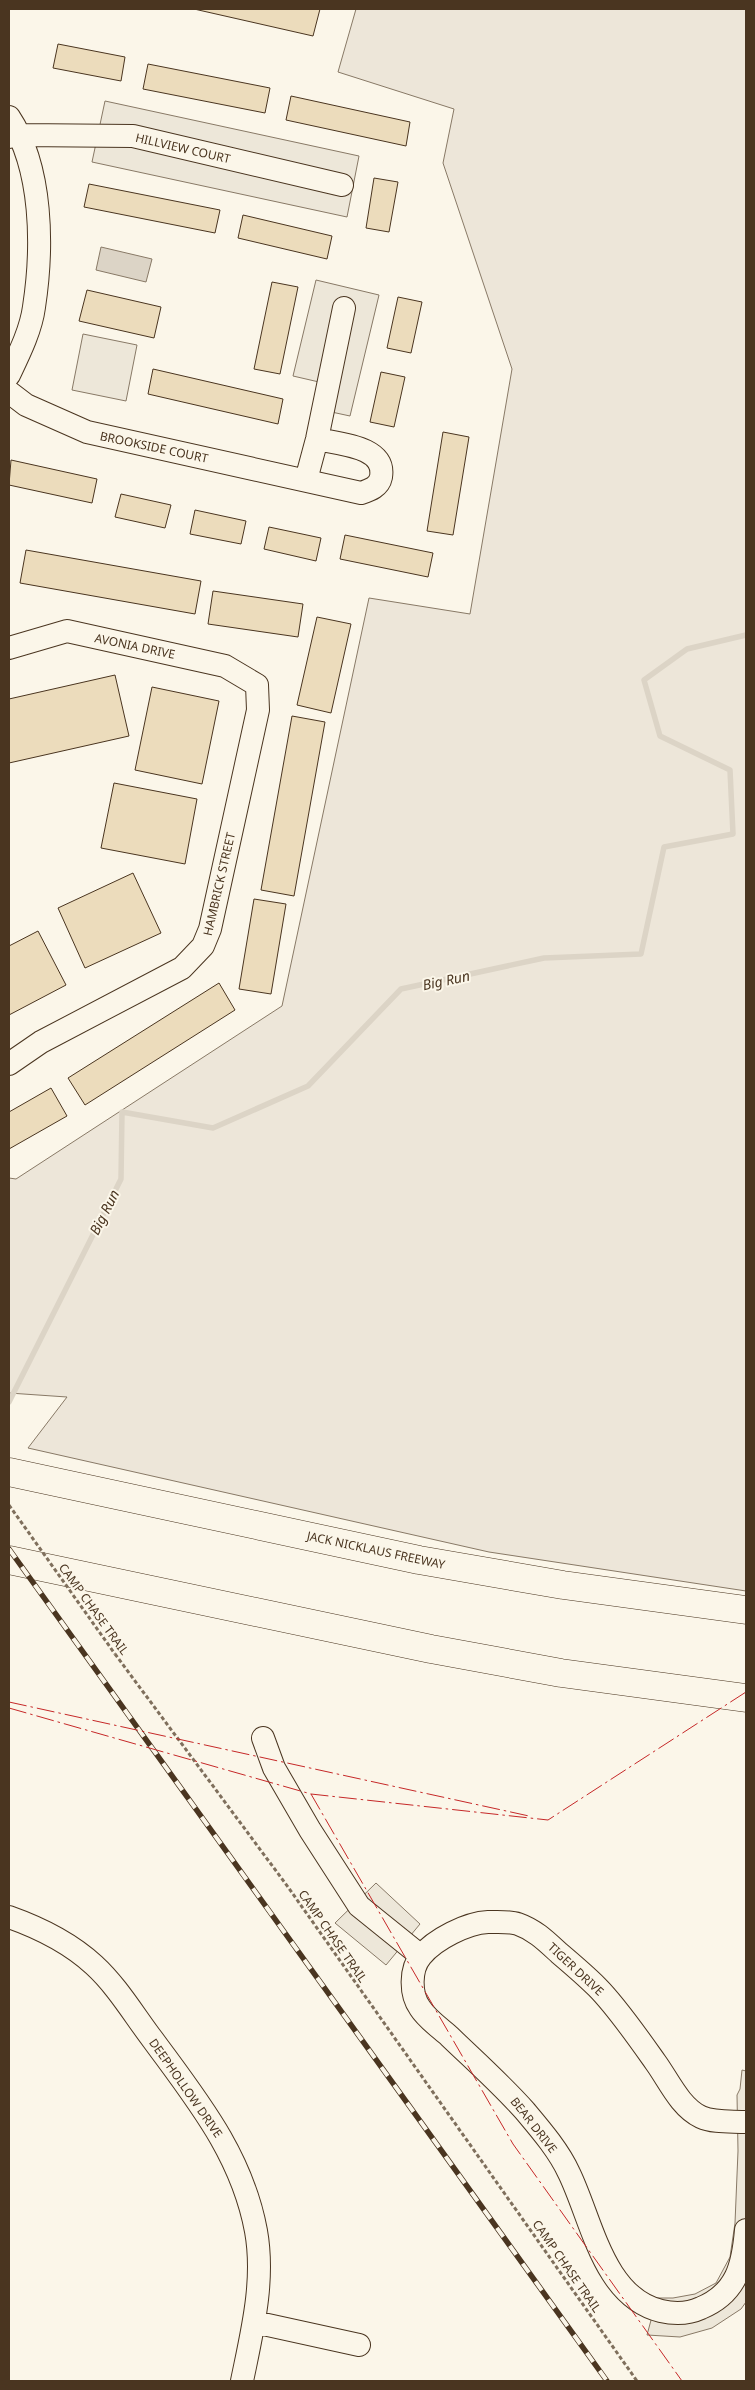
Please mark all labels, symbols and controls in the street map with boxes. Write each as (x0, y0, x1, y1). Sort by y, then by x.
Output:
street label: HILLVIEW COURT (134, 129, 233, 167)
street label: BROOKSIDE COURT (98, 427, 210, 467)
street label: AVONIA DRIVE (93, 629, 177, 663)
street label: HAMBRICK STREET (199, 830, 239, 937)
water label: Big Run (421, 966, 471, 994)
water label: Big Run (85, 1186, 123, 1238)
street label: JACK NICKLAUS FREEWAY (304, 1527, 447, 1573)
street label: CAMP CHASE TRAIL (55, 1560, 133, 1658)
street label: CAMP CHASE TRAIL (295, 1886, 371, 1986)
street label: TIGER DRIVE (544, 1939, 608, 1999)
street label: DEEPHOLLOW DRIVE (145, 2035, 227, 2141)
street label: BEAR DRIVE (507, 2093, 561, 2157)
street label: CAMP CHASE TRAIL (529, 2216, 605, 2316)

